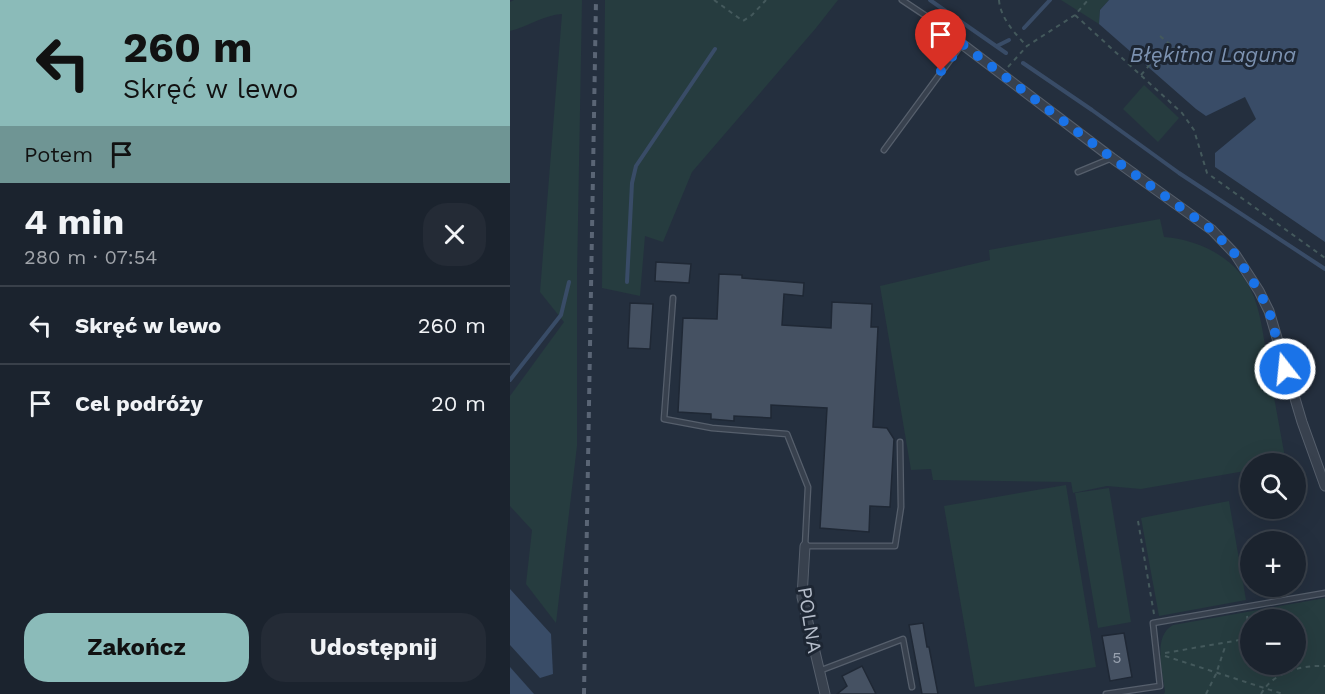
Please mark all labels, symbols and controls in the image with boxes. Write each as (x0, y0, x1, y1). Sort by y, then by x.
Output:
pin (915, 9, 966, 71)
icon: arrive (924, 18, 957, 51)
text: 260 m (123, 23, 253, 72)
icon: left (24, 24, 102, 102)
water label: Błękitna Laguna (1130, 42, 1296, 67)
text: Skręć w lewo (123, 73, 299, 105)
icon: arrive (105, 138, 138, 171)
text: Potem (24, 142, 93, 167)
text: 4 min (24, 201, 124, 243)
button: close (423, 203, 486, 266)
text: 280 m · 07:54 (24, 245, 158, 269)
icon: left (24, 309, 57, 342)
text: Skręć w lewo (75, 313, 221, 338)
text: 260 m (418, 313, 486, 338)
position arrow (1253, 337, 1317, 401)
icon: arrive (24, 387, 57, 420)
text: Cel podróży (75, 391, 203, 416)
text: 20 m (431, 391, 486, 416)
map controls (1240, 453, 1306, 675)
button: search (1240, 453, 1306, 519)
button: + (1240, 531, 1306, 597)
street label: POLNA (793, 585, 827, 655)
button: − (1240, 609, 1306, 675)
button: Zakończ (24, 613, 249, 682)
button: Udostępnij (261, 613, 486, 682)
house number: 5 (1112, 648, 1122, 667)

